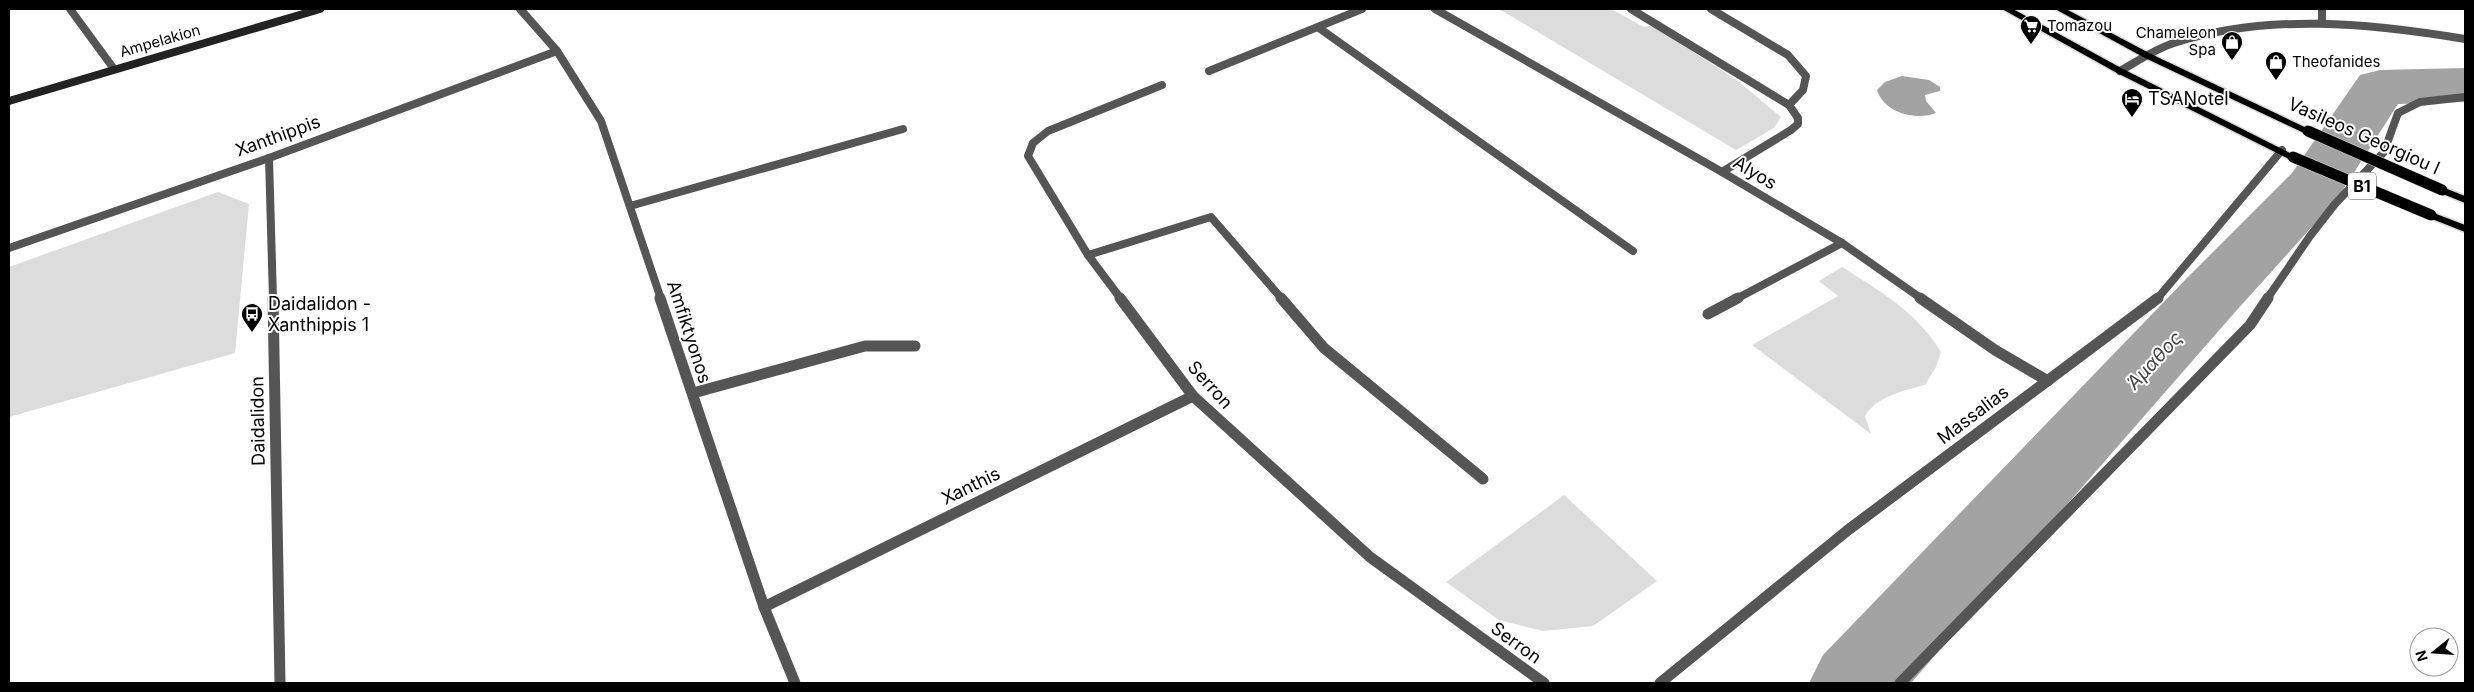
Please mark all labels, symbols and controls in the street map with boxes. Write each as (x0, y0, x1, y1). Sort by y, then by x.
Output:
supermarket icon: Tomazou (2019, 14, 2043, 45)
place label: Tomazou (2047, 16, 2112, 35)
street label: Ampelakion (117, 20, 202, 61)
place label: Chameleon Spa (2136, 23, 2216, 59)
shop icon: Chameleon Spa (2220, 30, 2244, 61)
shop icon: Theofanides (2264, 50, 2288, 81)
place label: Theofanides (2292, 52, 2380, 71)
hotel icon: TSANotel (2120, 87, 2144, 118)
place label: TSANotel (2148, 88, 2229, 109)
street label: Vasileos Georgiou I (2285, 93, 2443, 178)
street label: Xanthippis (233, 110, 323, 161)
street label: Alyos (1730, 151, 1781, 194)
road number: B1 (2348, 172, 2376, 200)
street label: Amfiktyonos (663, 278, 716, 386)
place label: Daidalidon - Xanthippis 1 (268, 293, 371, 335)
bus stop icon: Daidalidon - Xanthippis 1 (240, 302, 264, 333)
water label: Άμαθος (2121, 326, 2187, 395)
street label: Serron (1183, 356, 1237, 413)
street label: Daidalidon (246, 376, 269, 466)
street label: Massalias (1933, 381, 2012, 448)
street label: Xanthis (938, 462, 1003, 509)
street label: Serron (1487, 617, 1546, 668)
north arrow (2409, 627, 2459, 677)
text: N (2411, 648, 2431, 664)

